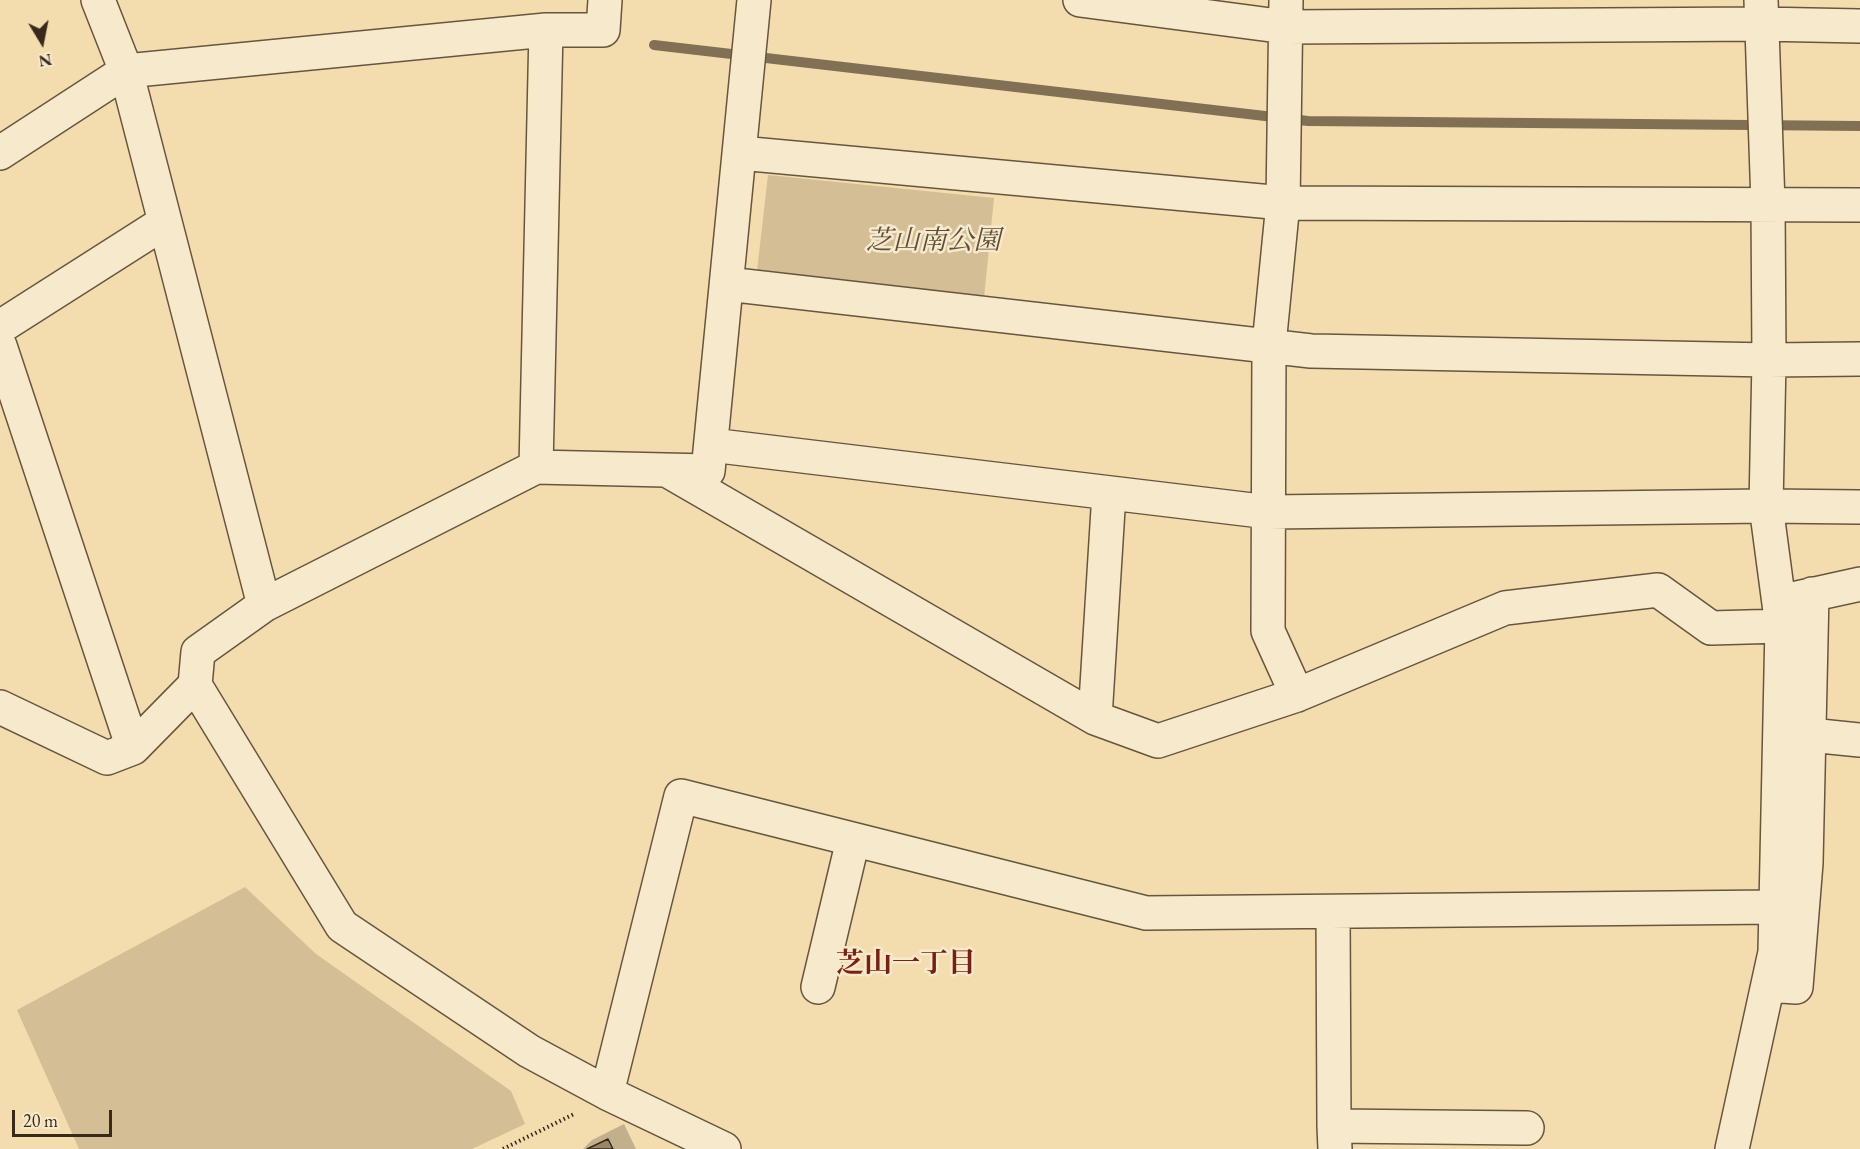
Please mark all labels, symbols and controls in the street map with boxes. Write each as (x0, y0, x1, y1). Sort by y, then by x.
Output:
north arrow (12, 12, 72, 72)
text: N (37, 49, 53, 72)
park label: 芝山南公園 (866, 226, 1000, 258)
district label: 芝山一丁目 (836, 947, 976, 981)
scale bar (15, 1098, 116, 1136)
text: 20 m (23, 1109, 58, 1132)

